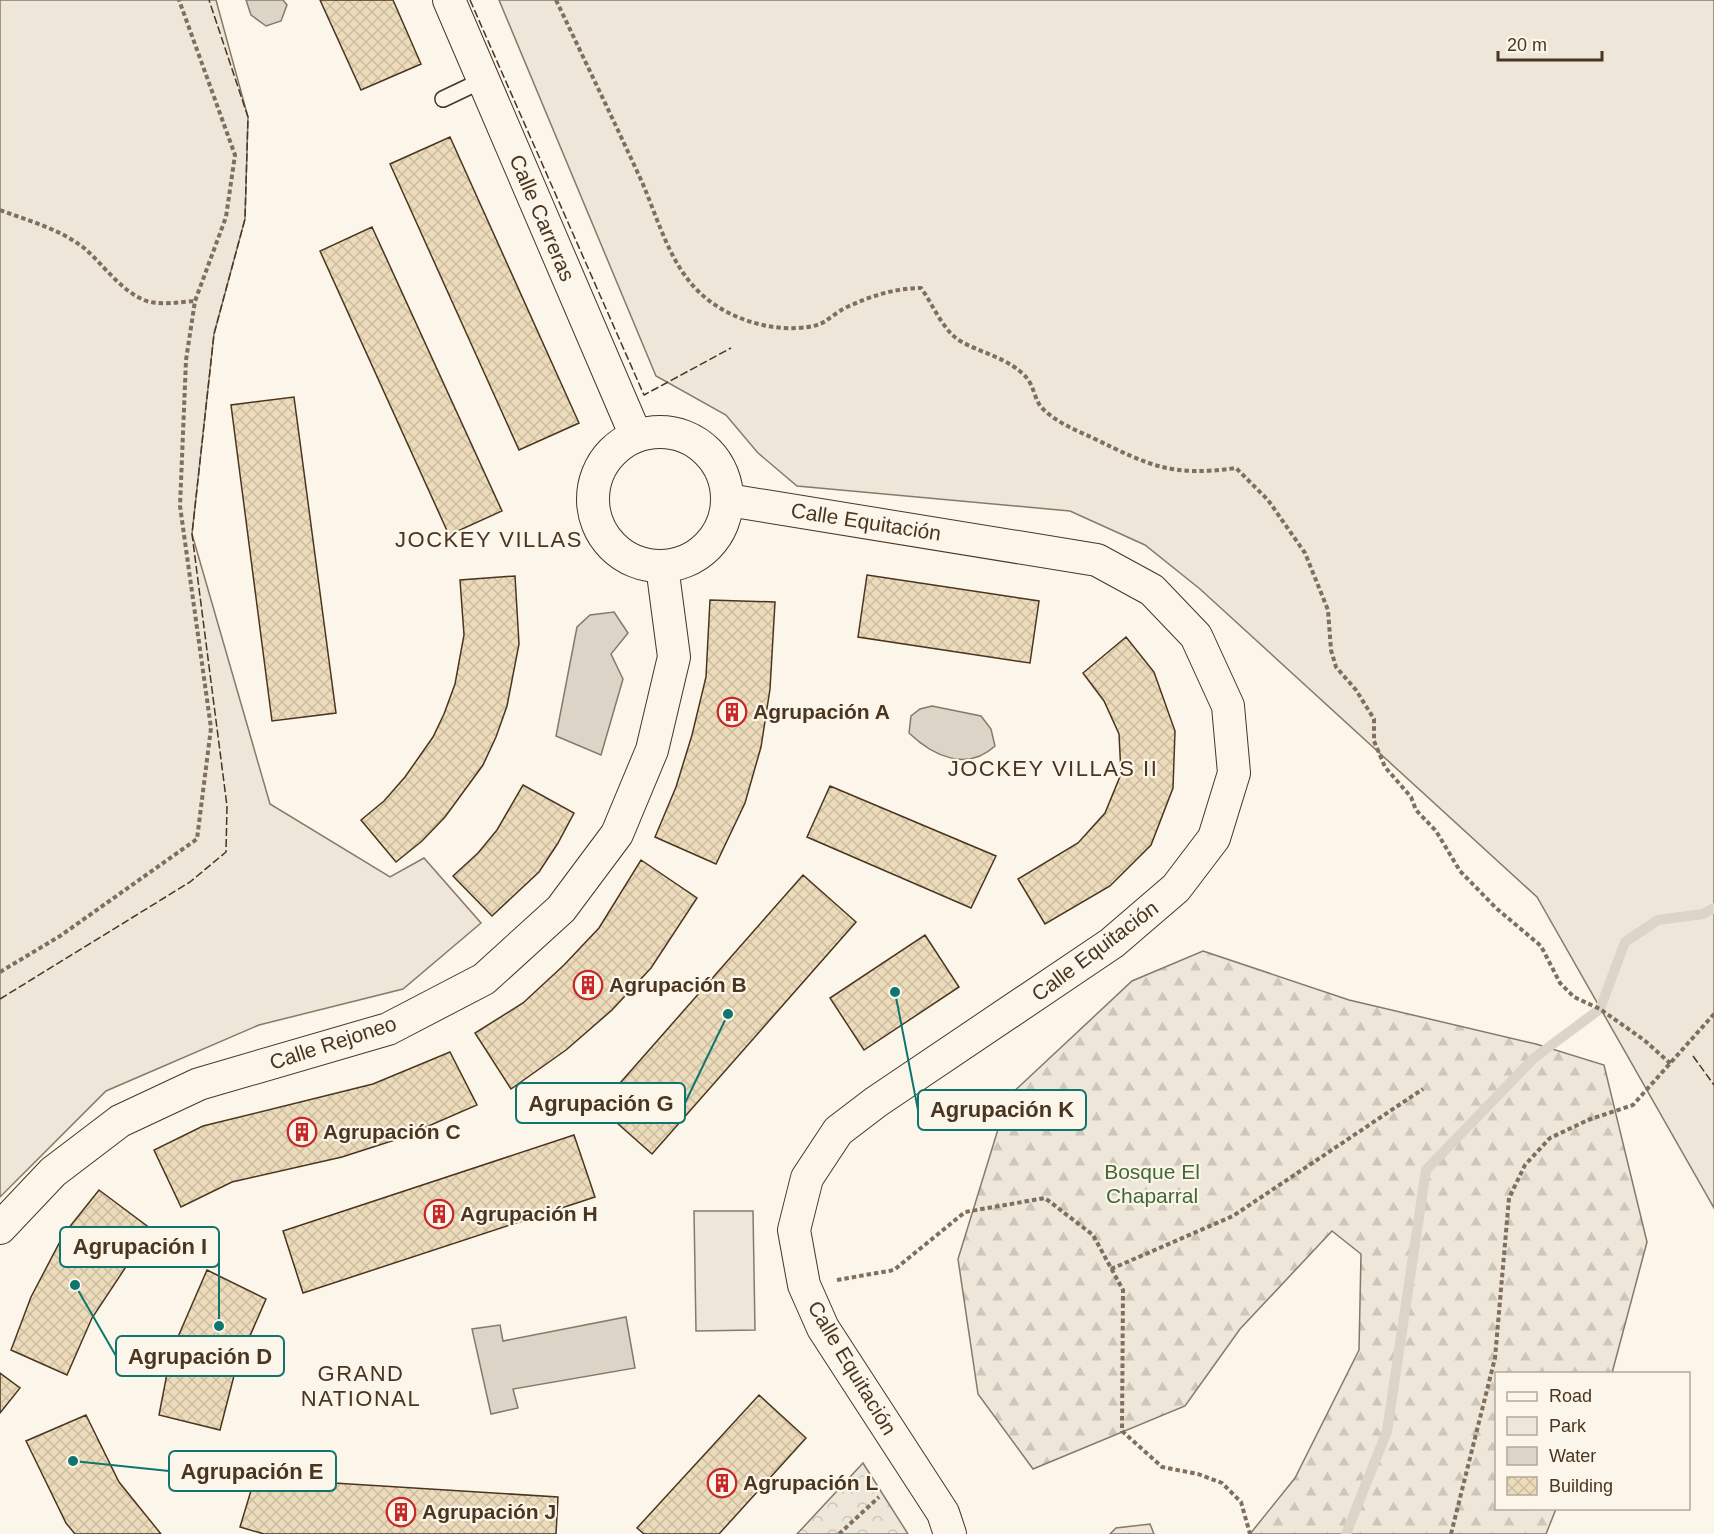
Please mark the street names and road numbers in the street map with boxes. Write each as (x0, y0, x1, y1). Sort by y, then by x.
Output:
street label: Calle Carreras (505, 151, 579, 285)
street label: Calle Equitación (789, 498, 943, 545)
street label: Calle Equitación (1027, 896, 1162, 1005)
street label: Calle Rejoneo (267, 1011, 399, 1074)
street label: Calle Equitación (803, 1297, 901, 1439)

